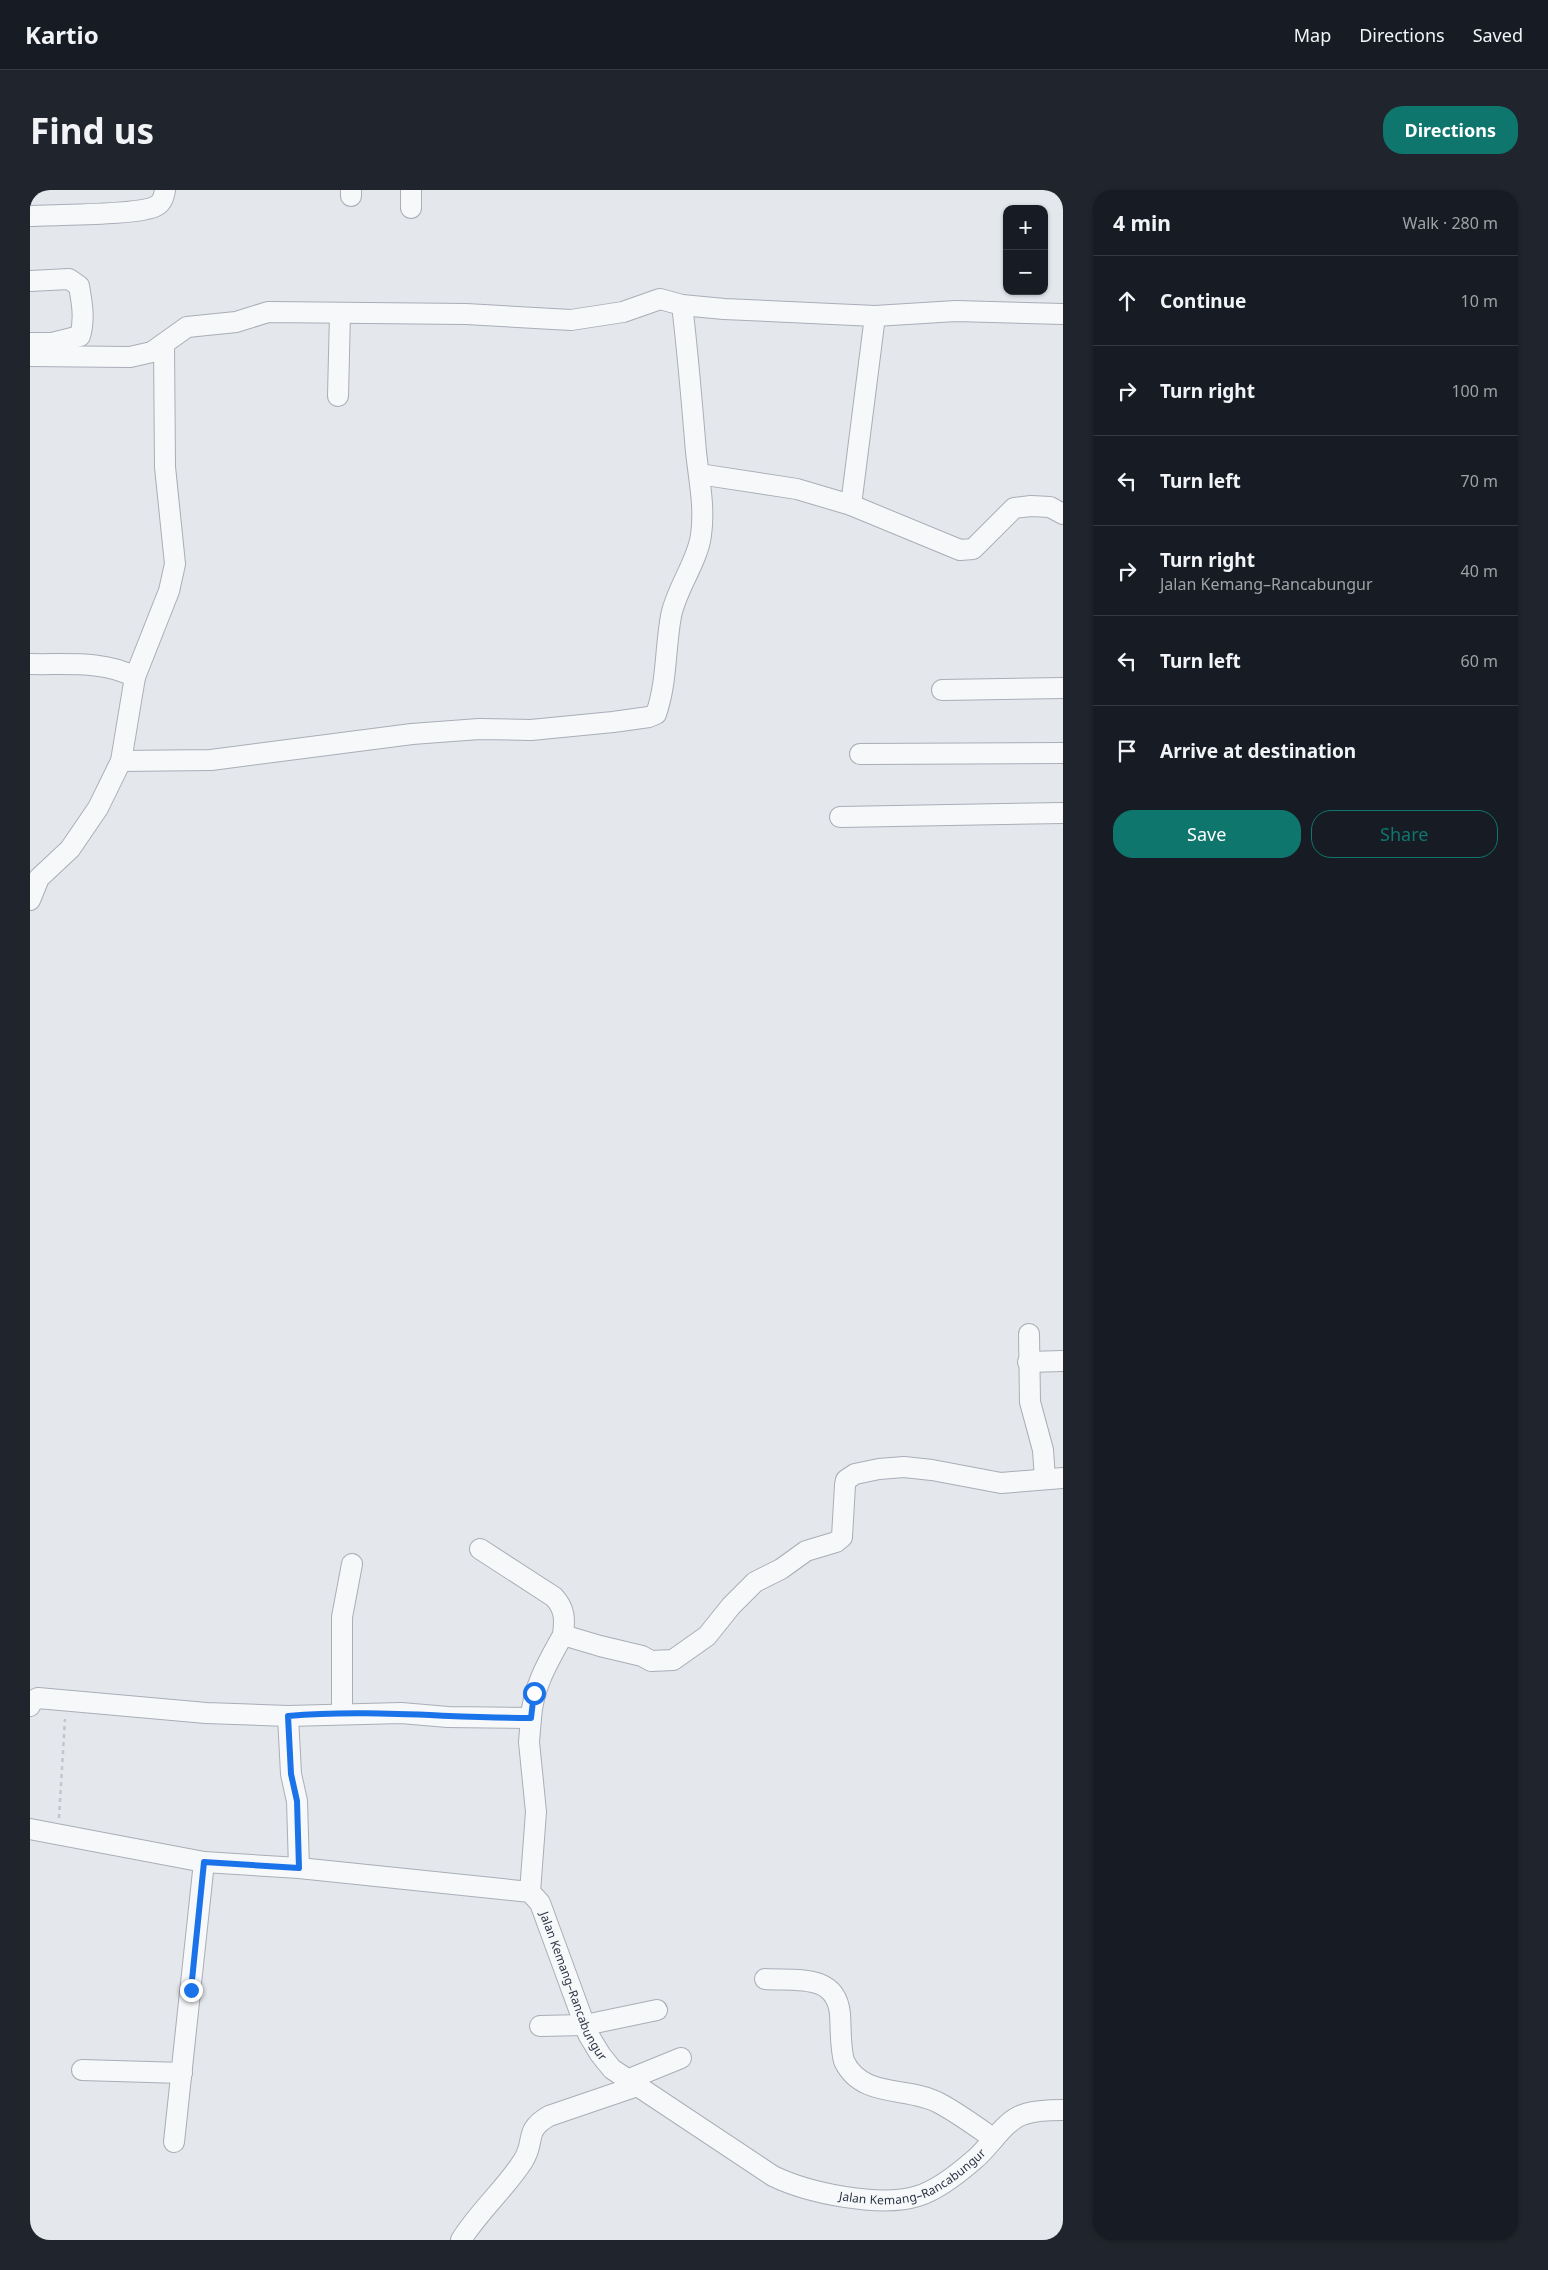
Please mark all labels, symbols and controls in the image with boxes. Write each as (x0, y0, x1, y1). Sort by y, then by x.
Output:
text: Kartio (25, 18, 99, 51)
text: Map (1294, 23, 1331, 47)
text: Directions (1359, 23, 1445, 47)
text: Saved (1473, 23, 1523, 47)
button: Directions (1383, 106, 1518, 154)
text: Find us (30, 107, 154, 154)
map controls (1003, 205, 1048, 295)
button: + (1003, 205, 1048, 250)
text: 4 min (1113, 209, 1171, 237)
text: Walk · 280 m (1403, 212, 1498, 234)
button: − (1003, 250, 1048, 295)
icon: ahead (1113, 287, 1141, 315)
text: Continue (1160, 288, 1246, 314)
text: 10 m (1461, 290, 1498, 312)
icon: right (1113, 377, 1141, 405)
text: Turn right (1160, 378, 1255, 404)
text: 100 m (1451, 380, 1498, 402)
icon: left (1113, 467, 1141, 495)
text: Turn left (1160, 468, 1241, 494)
text: 70 m (1461, 470, 1498, 492)
text: Turn right (1160, 547, 1255, 573)
icon: right (1113, 557, 1141, 585)
text: 40 m (1461, 560, 1498, 582)
text: Jalan Kemang–Rancabungur (1160, 573, 1373, 595)
icon: left (1113, 647, 1141, 675)
text: Turn left (1160, 648, 1241, 674)
text: 60 m (1461, 650, 1498, 672)
icon: arrive (1113, 737, 1141, 765)
text: Arrive at destination (1160, 738, 1356, 764)
button: Save (1113, 810, 1301, 858)
button: Share (1311, 810, 1498, 858)
route start (523, 1682, 546, 1705)
street label: Jalan Kemang–Rancabungur (536, 1908, 611, 2064)
route end (180, 1979, 203, 2002)
street label: Jalan Kemang–Rancabungur (837, 2145, 989, 2208)

